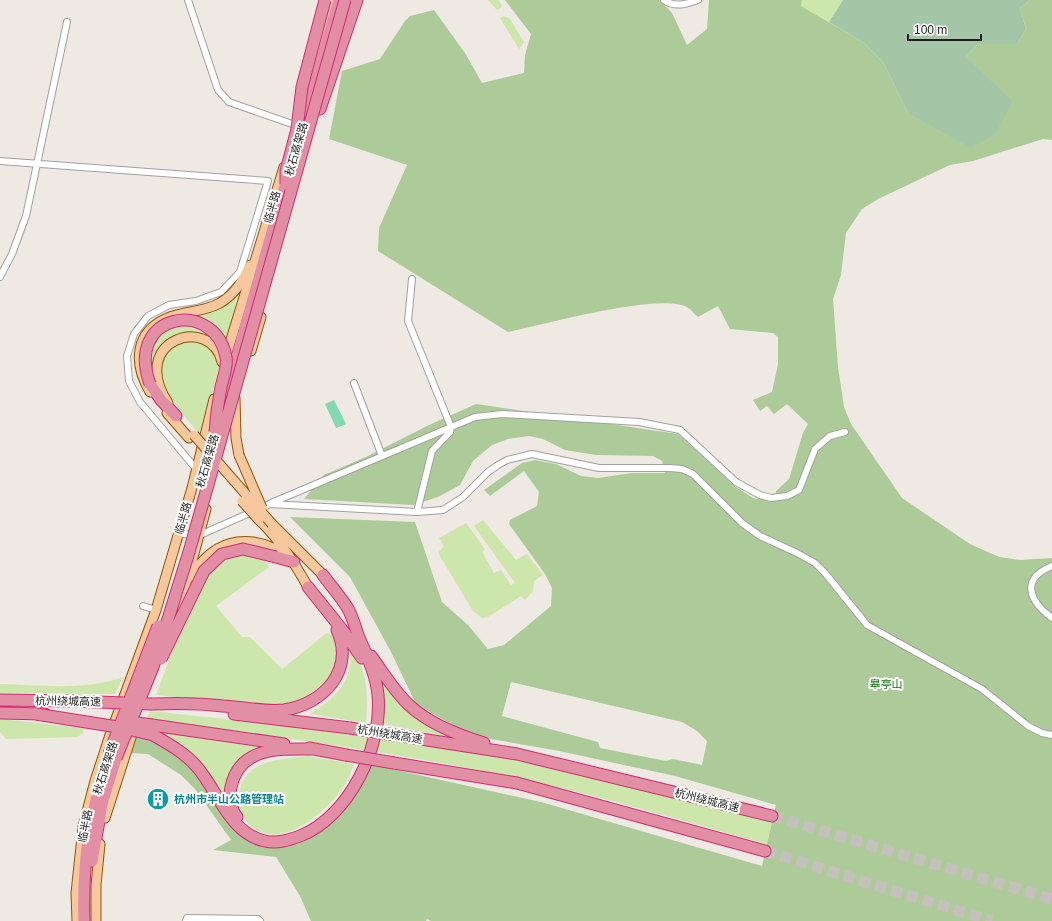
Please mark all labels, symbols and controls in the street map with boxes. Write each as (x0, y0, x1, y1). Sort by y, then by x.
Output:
scale bar (908, 16, 981, 42)
text: 100 m (914, 23, 947, 37)
street label: 秋石高架路 (283, 121, 309, 177)
street label: 临半路 (262, 189, 282, 225)
street label: 秋石高架路 (194, 433, 220, 489)
street label: 临半路 (173, 500, 193, 536)
park label: 皋亭山 (870, 678, 903, 690)
street label: 杭州绕城高速 (35, 694, 101, 708)
street label: 杭州绕城高速 (356, 723, 424, 745)
street label: 秋石高架路 (91, 740, 119, 796)
building icon: 杭州市半山公路管理站 (145, 786, 171, 812)
street label: 杭州绕城高速 (674, 786, 740, 814)
place label: 杭州市半山公路管理站 (174, 793, 284, 805)
street label: 临半路 (76, 809, 94, 843)

